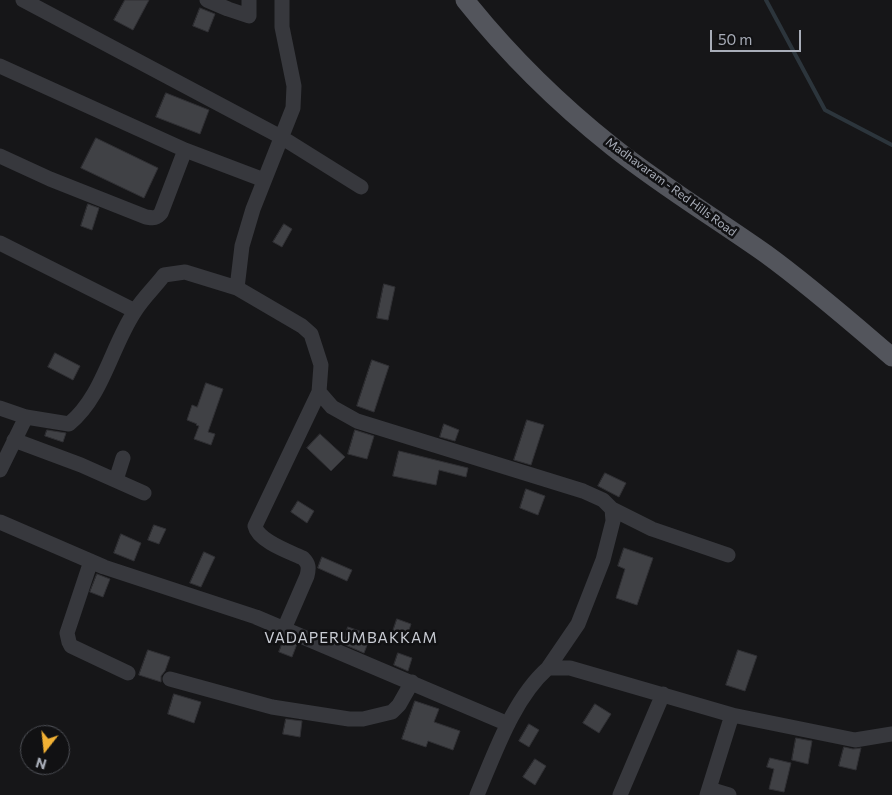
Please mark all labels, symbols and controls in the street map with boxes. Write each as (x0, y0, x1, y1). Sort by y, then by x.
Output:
scale bar (712, 20, 803, 52)
text: 50 m (718, 30, 752, 48)
street label: Madhavaram - Red Hills Road (603, 135, 739, 239)
district label: VADAPERUMBAKKAM (262, 629, 440, 647)
north arrow (20, 725, 70, 775)
text: N (34, 754, 48, 774)

